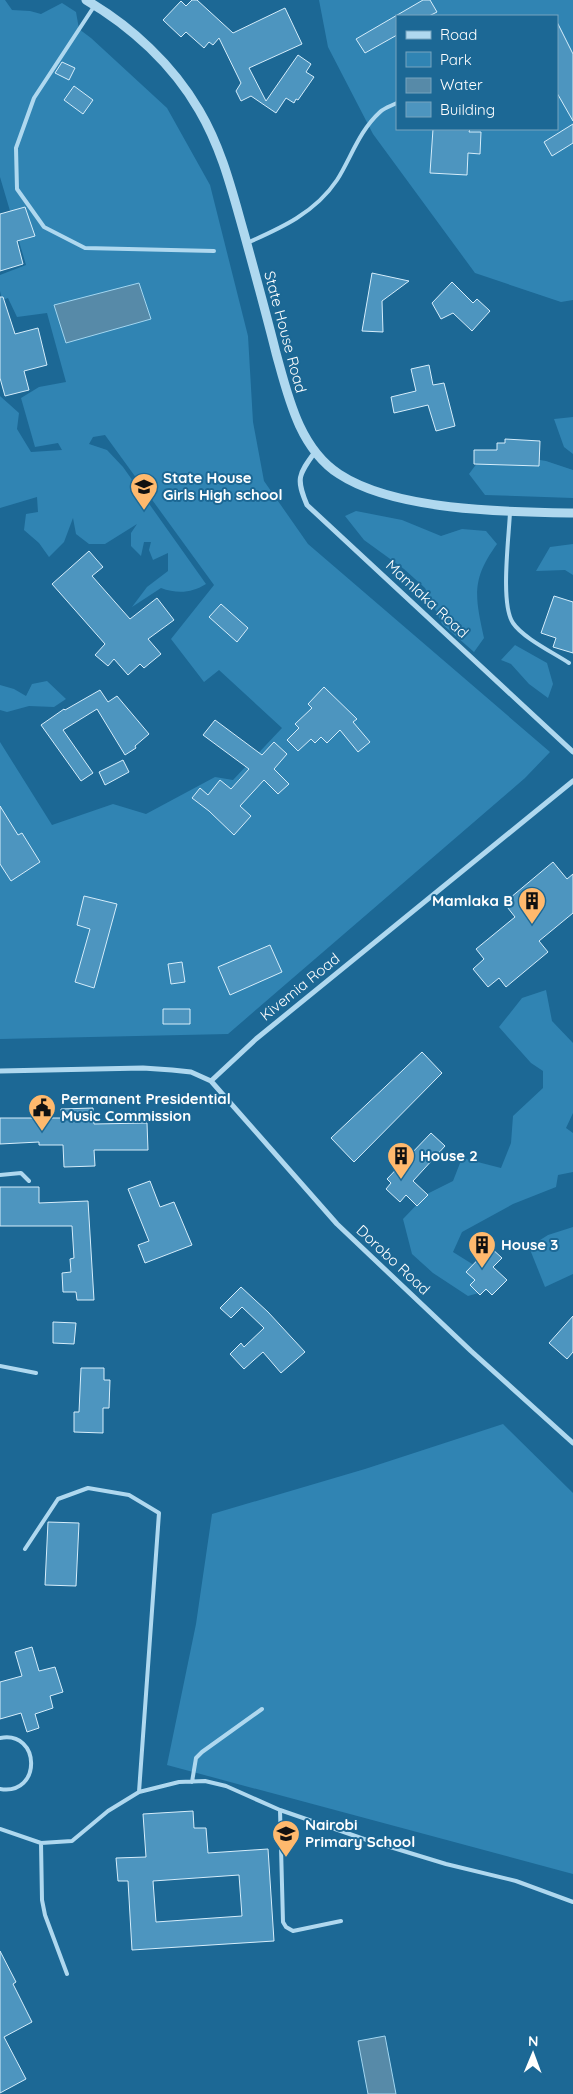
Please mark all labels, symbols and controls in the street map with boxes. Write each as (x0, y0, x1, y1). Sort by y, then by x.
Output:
legend (396, 15, 558, 130)
text: Road (440, 25, 477, 44)
text: Park (440, 50, 472, 69)
text: Water (440, 75, 483, 94)
text: Building (440, 100, 495, 119)
street label: State House Road (260, 269, 311, 395)
place label: State House Girls High school (163, 468, 282, 504)
school or university icon: State House Girls High school (129, 472, 159, 511)
street label: Mamlaka Road (382, 556, 473, 642)
building icon: Mamlaka B (517, 886, 547, 925)
place label: Mamlaka B (432, 891, 513, 910)
street label: Kivemia Road (256, 949, 343, 1025)
place label: Permanent Presidential Music Commission (61, 1089, 231, 1125)
public building icon: Permanent Presidential Music Commission (27, 1093, 57, 1132)
building icon: House 2 (386, 1141, 416, 1180)
place label: House 2 (420, 1146, 478, 1165)
street label: Dorobo Road (353, 1221, 434, 1299)
building icon: House 3 (467, 1230, 497, 1269)
place label: House 3 (501, 1235, 558, 1254)
place label: Nairobi Primary School (305, 1815, 415, 1851)
school or university icon: Nairobi Primary School (271, 1819, 301, 1858)
north arrow (508, 2029, 558, 2079)
text: N (528, 2032, 539, 2050)

